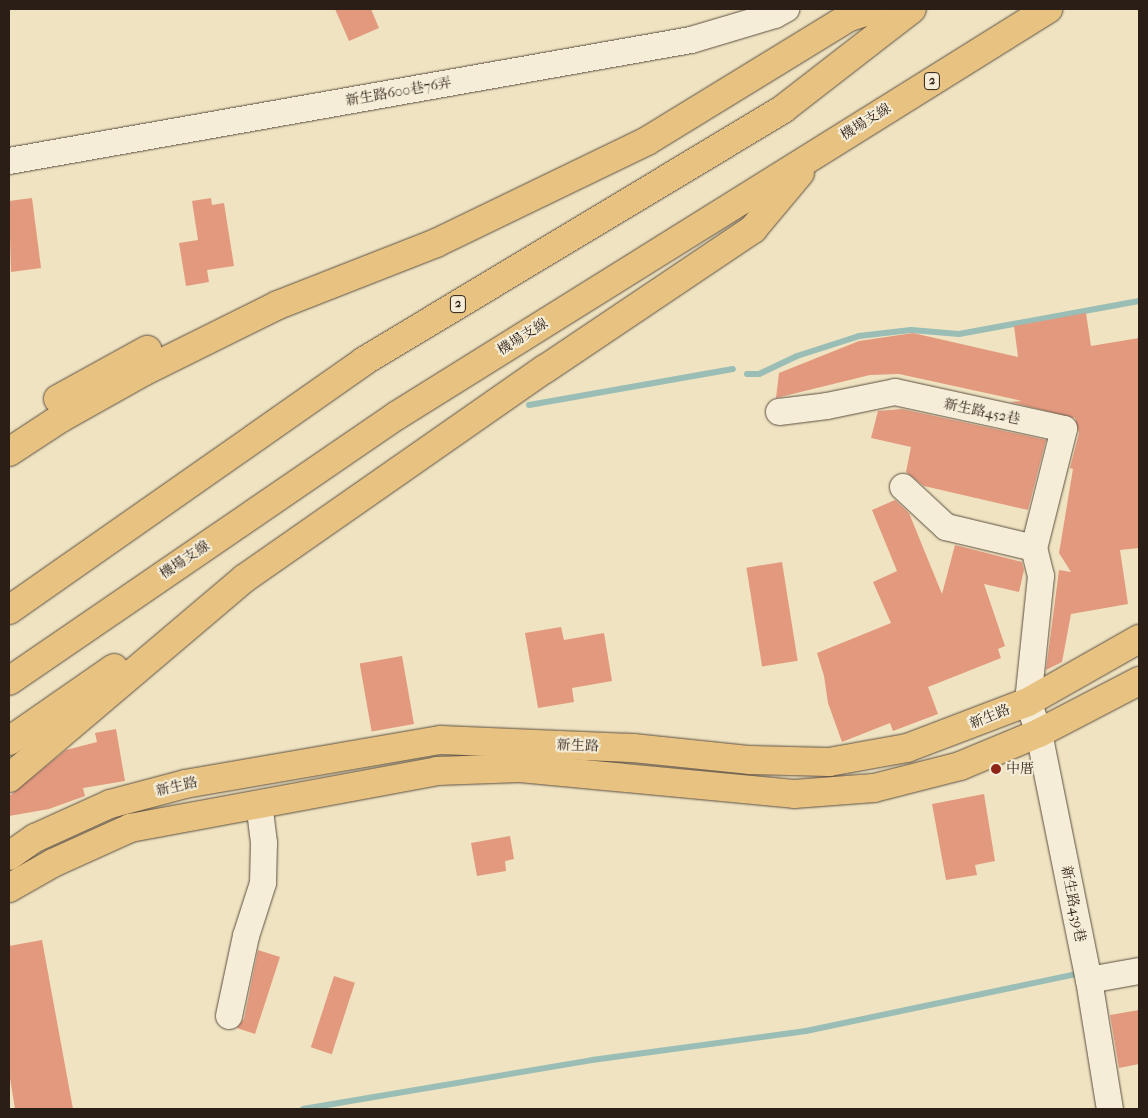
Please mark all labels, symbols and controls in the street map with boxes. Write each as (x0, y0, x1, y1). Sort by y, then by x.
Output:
road number: 2 (923, 72, 941, 90)
street label: 新生路600巷76弄 (345, 74, 453, 110)
street label: 機場支線 (838, 100, 894, 144)
road number: 2 (449, 294, 467, 314)
street label: 機場支線 (495, 315, 551, 359)
street label: 新生路452巷 (943, 396, 1021, 428)
street label: 機場支線 (157, 537, 213, 583)
street label: 新生路 (967, 701, 1013, 733)
street label: 新生路 (557, 737, 599, 755)
place label: 中厝 (1006, 761, 1034, 777)
marker: 中厝 (990, 763, 1002, 775)
street label: 新生路 (155, 774, 199, 800)
street label: 新生路439巷 (1057, 864, 1089, 944)

